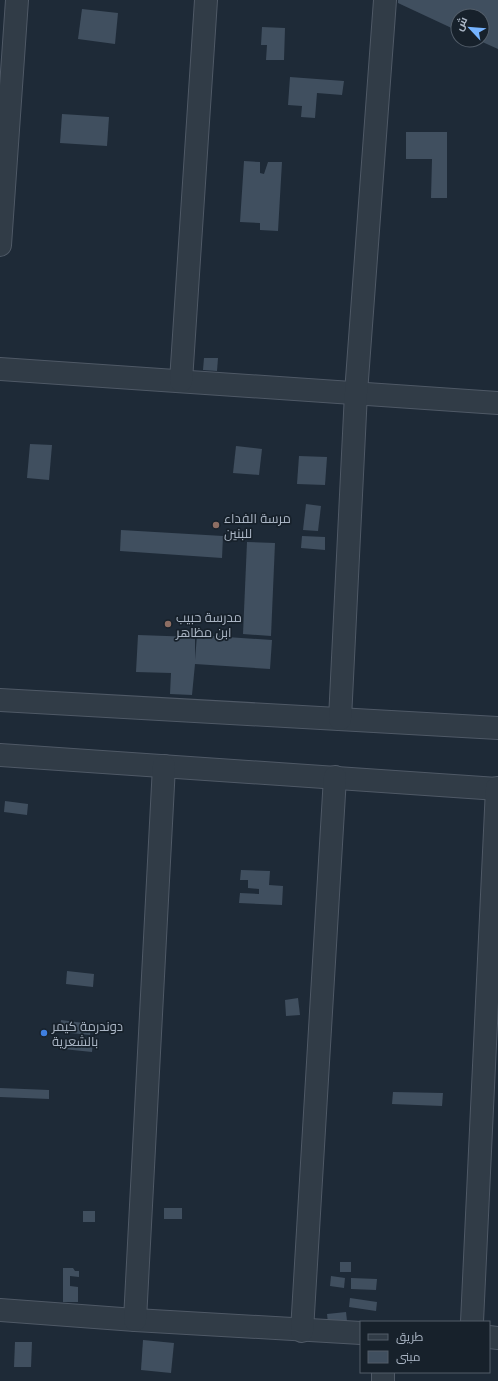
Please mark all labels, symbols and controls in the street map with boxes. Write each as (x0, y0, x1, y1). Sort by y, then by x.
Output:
north arrow (450, 8, 490, 48)
text: ش (452, 14, 470, 33)
place label: مرسة الفداء للبنين (224, 510, 291, 542)
marker: مرسة الفداء للبنين (211, 520, 221, 530)
place label: مدرسة حبيب ابن مظاهر (175, 609, 242, 641)
marker: مدرسة حبيب ابن مظاهر (163, 619, 173, 629)
place label: دوندرمة كيمر بالشعرية (51, 1018, 123, 1050)
marker: دوندرمة كيمر بالشعرية (39, 1028, 49, 1038)
legend (360, 1321, 490, 1373)
text: طريق (396, 1329, 424, 1345)
text: مبنى (396, 1349, 421, 1365)

